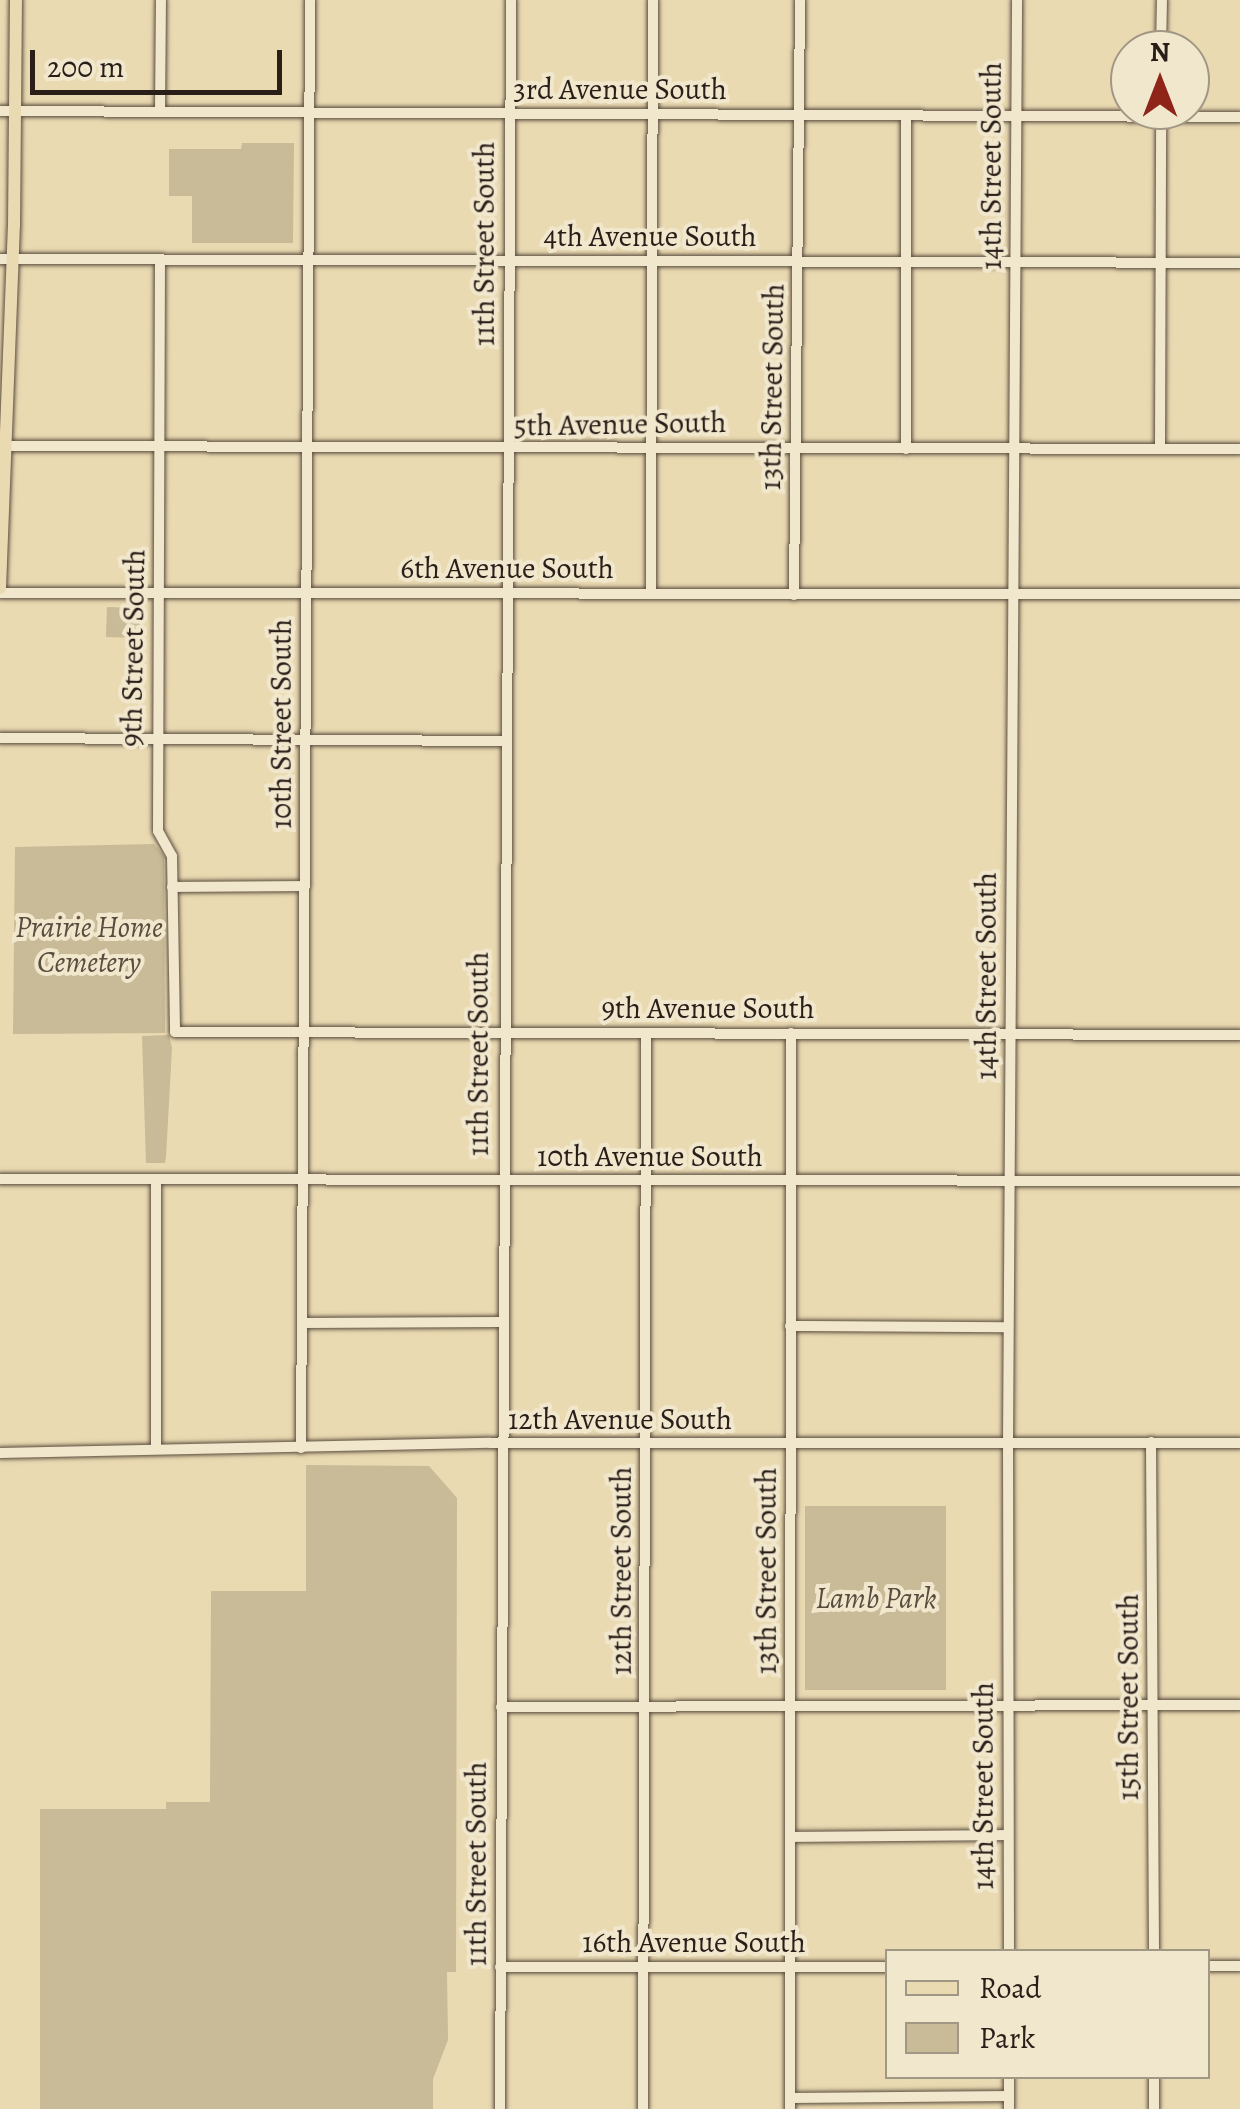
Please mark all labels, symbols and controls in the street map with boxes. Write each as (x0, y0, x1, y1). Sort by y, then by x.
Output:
scale bar (35, 30, 288, 92)
north arrow (1110, 30, 1210, 130)
text: N (1150, 33, 1170, 71)
text: 200 m (47, 47, 124, 87)
street label: 14th Street South (973, 62, 1009, 270)
street label: 3rd Avenue South (513, 71, 727, 107)
street label: 11th Street South (466, 142, 502, 346)
street label: 4th Avenue South (543, 218, 757, 254)
street label: 13th Street South (752, 283, 792, 491)
street label: 5th Avenue South (513, 404, 727, 444)
street label: 9th Street South (113, 549, 153, 747)
street label: 6th Avenue South (400, 550, 614, 586)
street label: 10th Street South (263, 619, 299, 829)
street label: 14th Street South (968, 872, 1004, 1080)
park label: Prairie Home Cemetery (15, 909, 163, 980)
street label: 11th Street South (460, 952, 496, 1156)
street label: 9th Avenue South (601, 990, 815, 1026)
street label: 10th Avenue South (537, 1138, 763, 1174)
street label: 12th Avenue South (508, 1401, 732, 1437)
street label: 12th Street South (603, 1467, 639, 1675)
street label: 13th Street South (748, 1468, 784, 1674)
park label: Lamb Park (815, 1580, 937, 1616)
street label: 15th Street South (1110, 1593, 1146, 1801)
street label: 14th Street South (965, 1682, 1001, 1890)
street label: 11th Street South (458, 1762, 494, 1966)
street label: 16th Avenue South (582, 1924, 806, 1960)
legend (885, 1949, 1210, 2079)
text: Road (979, 1968, 1041, 2008)
text: Park (979, 2018, 1035, 2058)

